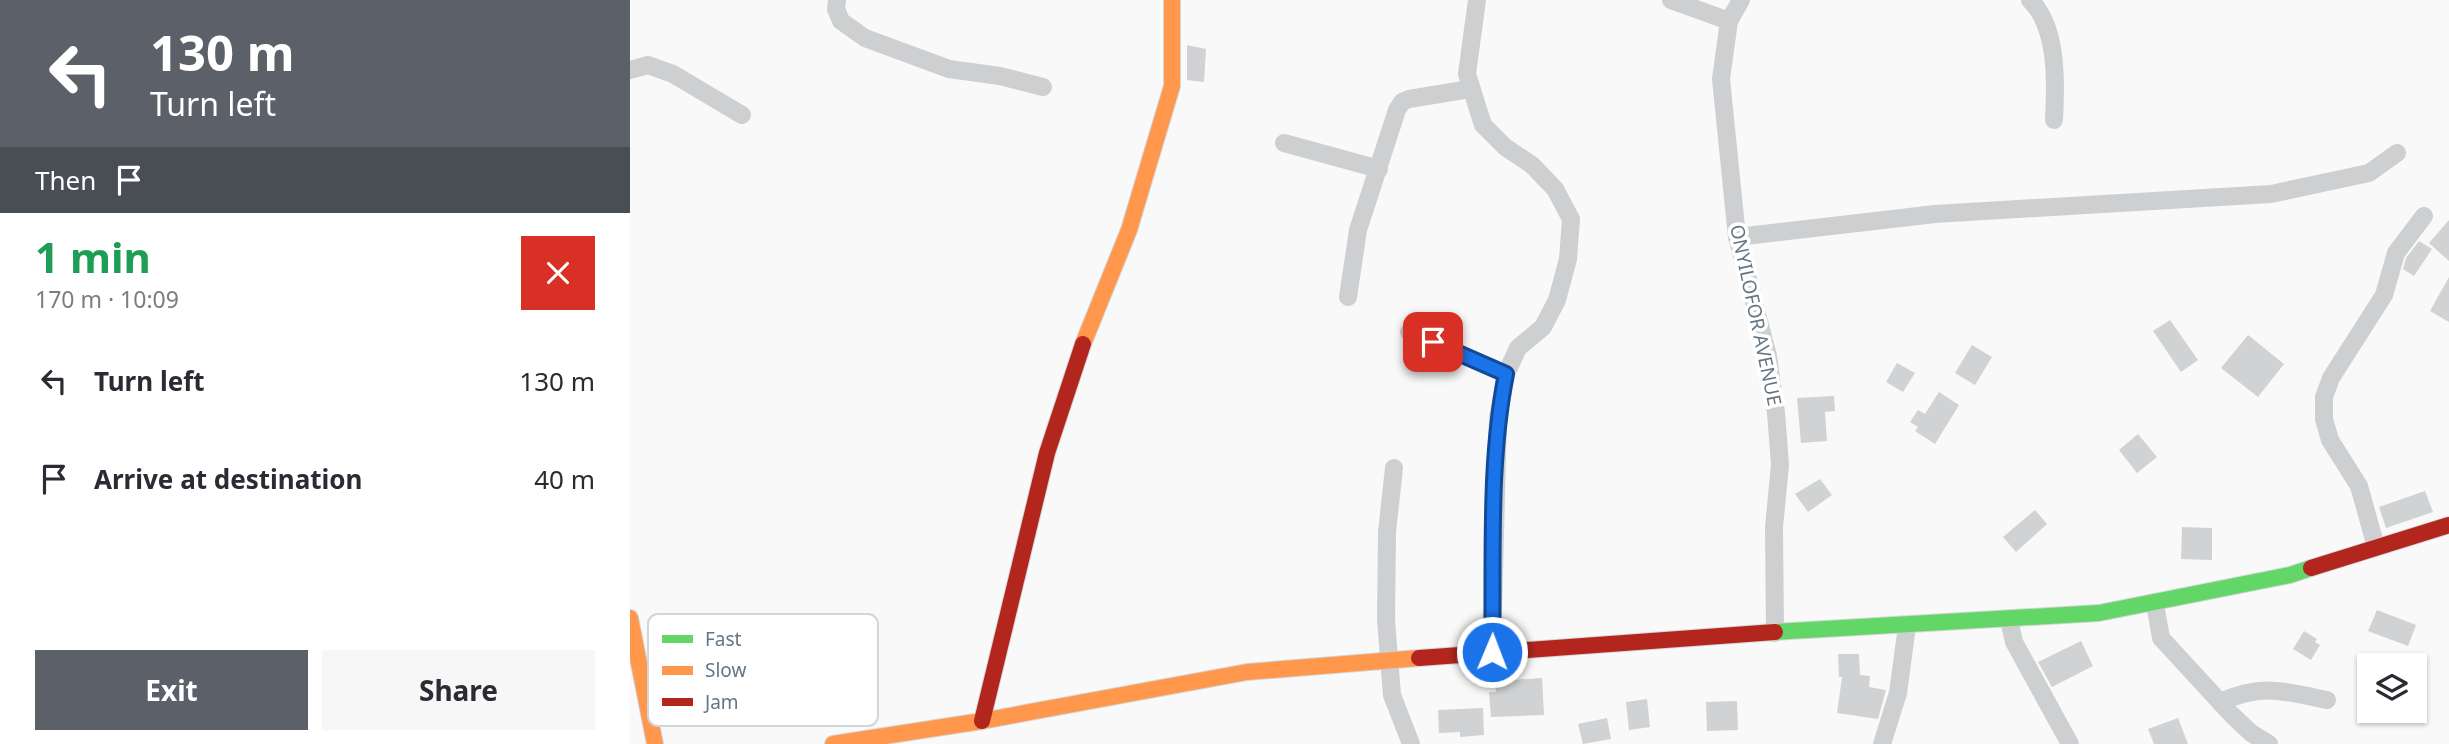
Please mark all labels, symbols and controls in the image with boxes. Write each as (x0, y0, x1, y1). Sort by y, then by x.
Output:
text: 130 m (150, 19, 295, 85)
icon: left (35, 28, 126, 119)
text: Turn left (150, 82, 276, 125)
icon: arrive (110, 161, 148, 199)
text: Then (35, 162, 96, 198)
street label: ONYILOFOR AVENUE (1724, 222, 1788, 408)
text: 1 min (35, 228, 151, 285)
button: close (521, 236, 595, 310)
text: 170 m · 10:09 (35, 283, 179, 315)
pin (1403, 312, 1463, 372)
icon: arrive (1414, 323, 1452, 361)
icon: left (35, 362, 73, 400)
text: Turn left (94, 363, 205, 399)
text: 130 m (519, 363, 595, 399)
icon: arrive (35, 460, 73, 498)
text: Arrive at destination (94, 461, 363, 497)
text: 40 m (534, 461, 595, 497)
legend (648, 614, 878, 726)
position arrow (1455, 615, 1529, 689)
text: Fast (705, 626, 742, 652)
button: Exit (35, 650, 308, 730)
button: Share (322, 650, 595, 730)
map controls (2357, 653, 2427, 723)
button: layers (2357, 653, 2427, 723)
text: Slow (705, 657, 746, 683)
text: Jam (703, 689, 739, 715)

